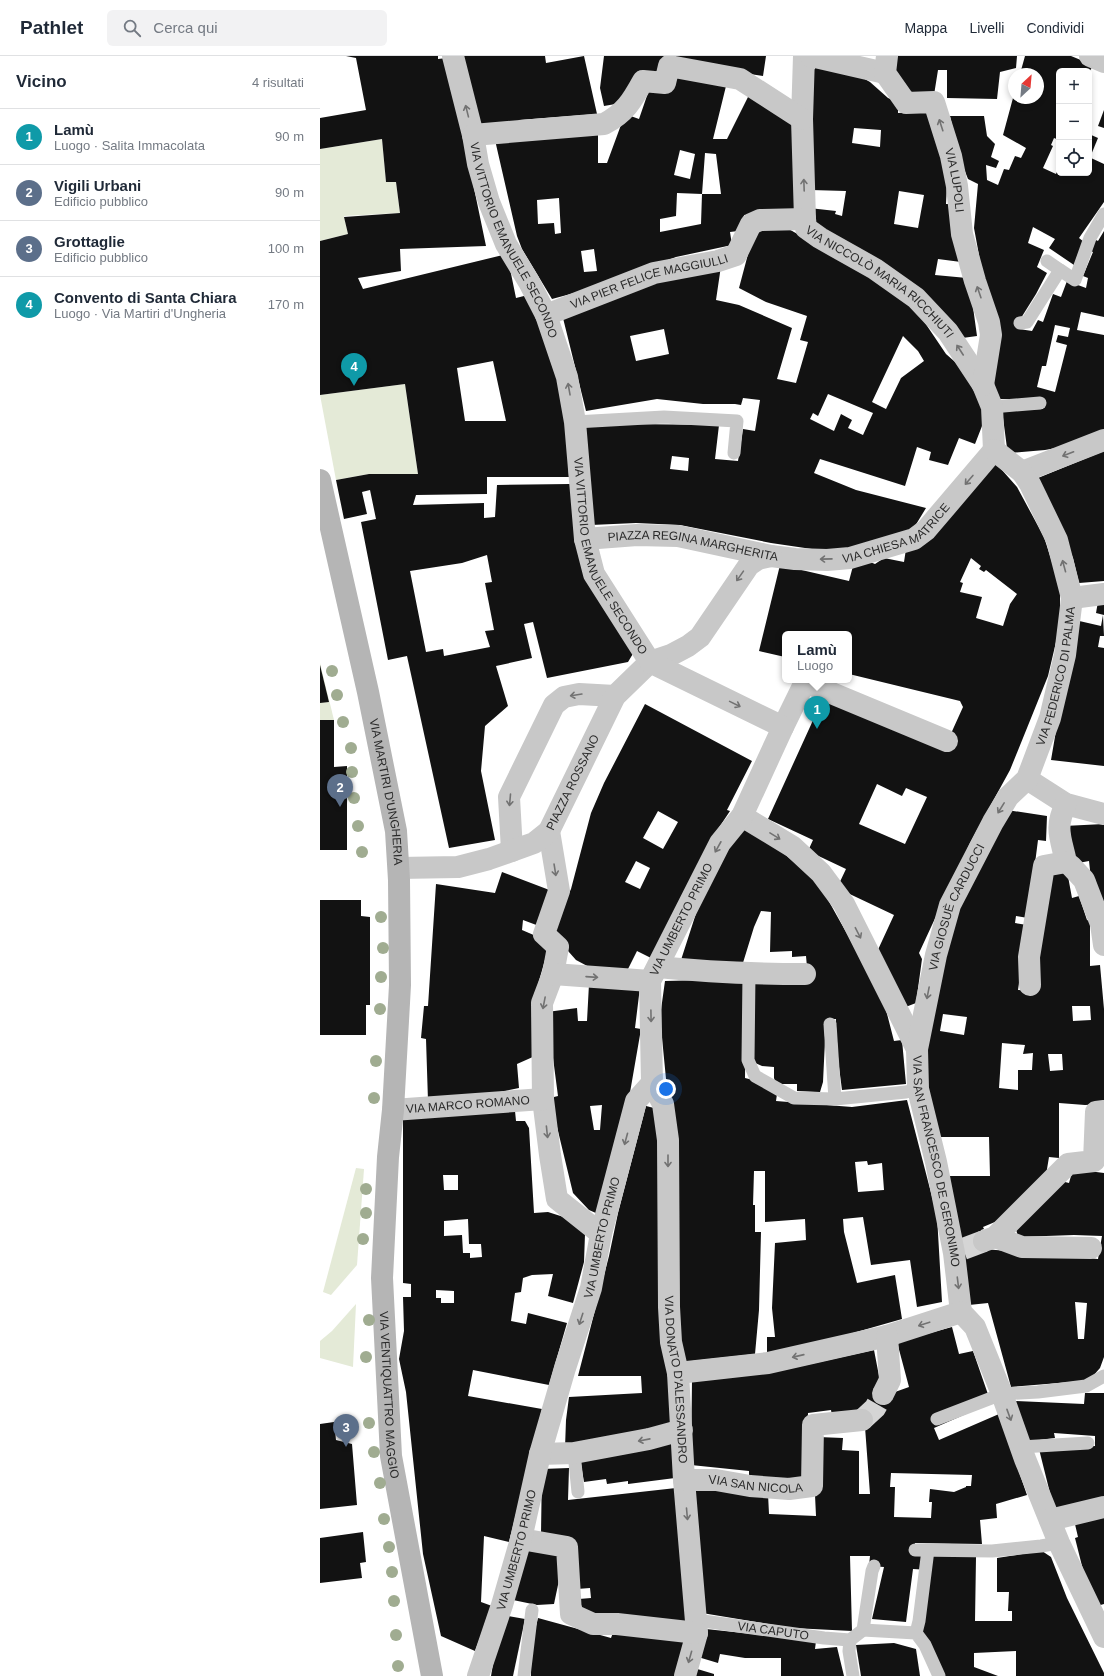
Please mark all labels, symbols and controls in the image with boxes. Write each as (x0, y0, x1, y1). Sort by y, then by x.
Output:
search box (107, 10, 387, 46)
text: Pathlet (20, 17, 83, 38)
icon: search (121, 17, 143, 39)
text: Cerca qui (153, 19, 218, 36)
text: Mappa (905, 20, 947, 36)
text: Livelli (969, 20, 1004, 36)
text: Condividi (1026, 20, 1084, 36)
north arrow (1008, 68, 1044, 104)
map controls (1056, 68, 1092, 176)
button: + (1056, 68, 1092, 104)
text: Vicino (16, 72, 67, 91)
text: 4 risultati (252, 75, 304, 90)
button: − (1056, 104, 1092, 140)
one-way arrow (463, 105, 470, 118)
one-way arrow (937, 119, 944, 132)
text: Lamù (54, 121, 94, 138)
text: 1 (25, 129, 33, 144)
text: 90 m (275, 129, 304, 144)
text: Luogo · Salita Immacolata (54, 138, 205, 153)
button: locate (1056, 140, 1092, 176)
street label: VIA VITTORIO EMANUELE SECONDO (467, 141, 560, 340)
street label: VIA LUPOLI (942, 146, 967, 213)
text: Vigili Urbani (54, 177, 141, 194)
one-way arrow (800, 179, 807, 192)
text: 2 (25, 185, 33, 200)
text: 90 m (275, 185, 304, 200)
text: Edificio pubblico (54, 194, 148, 209)
street label: VIA NICCOLÒ MARIA RICCHIUTI (803, 223, 957, 340)
text: Grottaglie (54, 233, 125, 250)
text: 3 (25, 241, 33, 256)
text: 100 m (268, 241, 304, 256)
text: Edificio pubblico (54, 250, 148, 265)
street label: VIA PIER FELICE MAGGIULLI (568, 251, 730, 312)
one-way arrow (975, 286, 982, 299)
text: Convento di Santa Chiara (54, 289, 237, 306)
text: 4 (25, 297, 33, 312)
text: 170 m (268, 297, 304, 312)
text: Luogo · Via Martiri d'Ungheria (54, 306, 226, 321)
one-way arrow (956, 345, 964, 356)
pin: 4 (341, 353, 367, 386)
one-way arrow (565, 382, 573, 395)
one-way arrow (1062, 451, 1074, 459)
street label: VIA VITTORIO EMANUELE SECONDO (571, 457, 650, 657)
one-way arrow (964, 475, 973, 485)
street label: VIA CHIESA MATRICE (842, 500, 953, 566)
street label: PIAZZA REGINA MARGHERITA (607, 528, 779, 564)
one-way arrow (820, 555, 833, 563)
one-way arrow (1060, 559, 1067, 572)
one-way arrow (736, 571, 744, 582)
street label: VIA FEDERICO DI PALMA (1033, 606, 1078, 748)
popup (782, 631, 852, 683)
text: Lamù (797, 641, 837, 658)
text: Luogo (797, 658, 833, 673)
one-way arrow (570, 691, 583, 699)
pin: 1 (804, 696, 830, 729)
one-way arrow (729, 701, 741, 708)
street label: VIA MARTIRI D'UNGHERIA (367, 717, 405, 866)
street label: PIAZZA ROSSANO (543, 732, 602, 833)
pin: 2 (327, 774, 353, 807)
one-way arrow (506, 793, 513, 806)
one-way arrow (997, 802, 1005, 813)
one-way arrow (769, 832, 780, 840)
one-way arrow (714, 840, 722, 852)
street label: VIA GIOSUÈ CARDUCCI (926, 841, 987, 972)
street label: VIA UMBERTO PRIMO (647, 861, 716, 978)
one-way arrow (551, 863, 559, 876)
one-way arrow (855, 927, 862, 939)
one-way arrow (585, 974, 598, 981)
one-way arrow (924, 986, 932, 999)
one-way arrow (539, 996, 547, 1009)
one-way arrow (647, 1009, 655, 1022)
street label: VIA SAN FRANCESCO DE GERONIMO (910, 1055, 963, 1268)
your location (656, 1079, 676, 1099)
street label: VIA MARCO ROMANO (405, 1093, 530, 1116)
one-way arrow (543, 1125, 551, 1138)
one-way arrow (622, 1132, 629, 1145)
one-way arrow (664, 1154, 672, 1167)
street label: VIA UMBERTO PRIMO (581, 1175, 623, 1300)
one-way arrow (954, 1276, 962, 1289)
street label: VIA DONATO D'ALESSANDRO (662, 1296, 690, 1464)
street label: VIA VENTIQUATTRO MAGGIO (377, 1311, 402, 1480)
one-way arrow (577, 1312, 584, 1325)
one-way arrow (918, 1321, 931, 1328)
one-way arrow (792, 1353, 805, 1361)
one-way arrow (1006, 1408, 1014, 1420)
pin: 3 (333, 1414, 359, 1447)
one-way arrow (638, 1436, 651, 1444)
street label: VIA SAN NICOLA (709, 1473, 804, 1496)
street label: VIA UMBERTO PRIMO (494, 1488, 539, 1612)
one-way arrow (684, 1507, 691, 1520)
street label: VIA CAPUTO (737, 1619, 810, 1643)
one-way arrow (686, 1650, 693, 1663)

